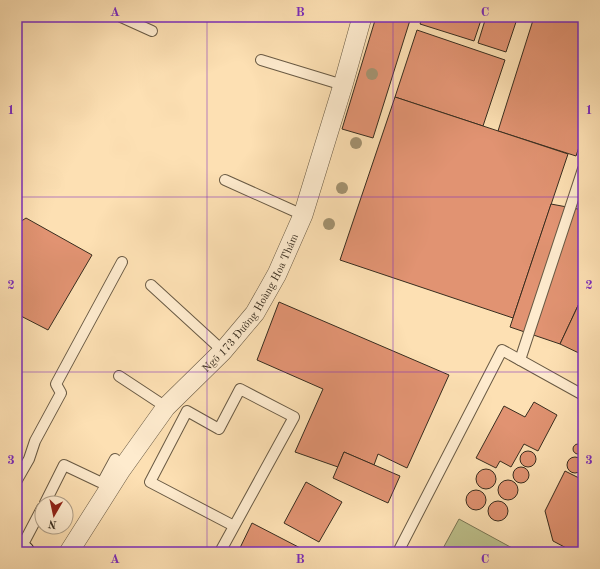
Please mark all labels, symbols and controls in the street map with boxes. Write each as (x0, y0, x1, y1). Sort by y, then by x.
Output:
text: A (110, 6, 120, 19)
text: B (295, 6, 305, 19)
text: C (481, 6, 489, 19)
text: 1 (7, 104, 15, 117)
text: 1 (585, 104, 593, 117)
street label: Ngõ 173 Đường Hoàng Hoa Thám (201, 232, 301, 375)
text: 2 (7, 279, 15, 292)
text: 2 (585, 279, 593, 292)
text: 3 (7, 454, 15, 467)
text: 3 (585, 454, 593, 467)
north arrow (34, 495, 74, 535)
text: N (47, 517, 58, 529)
text: A (110, 553, 120, 566)
text: B (295, 553, 305, 566)
text: C (481, 553, 489, 566)

